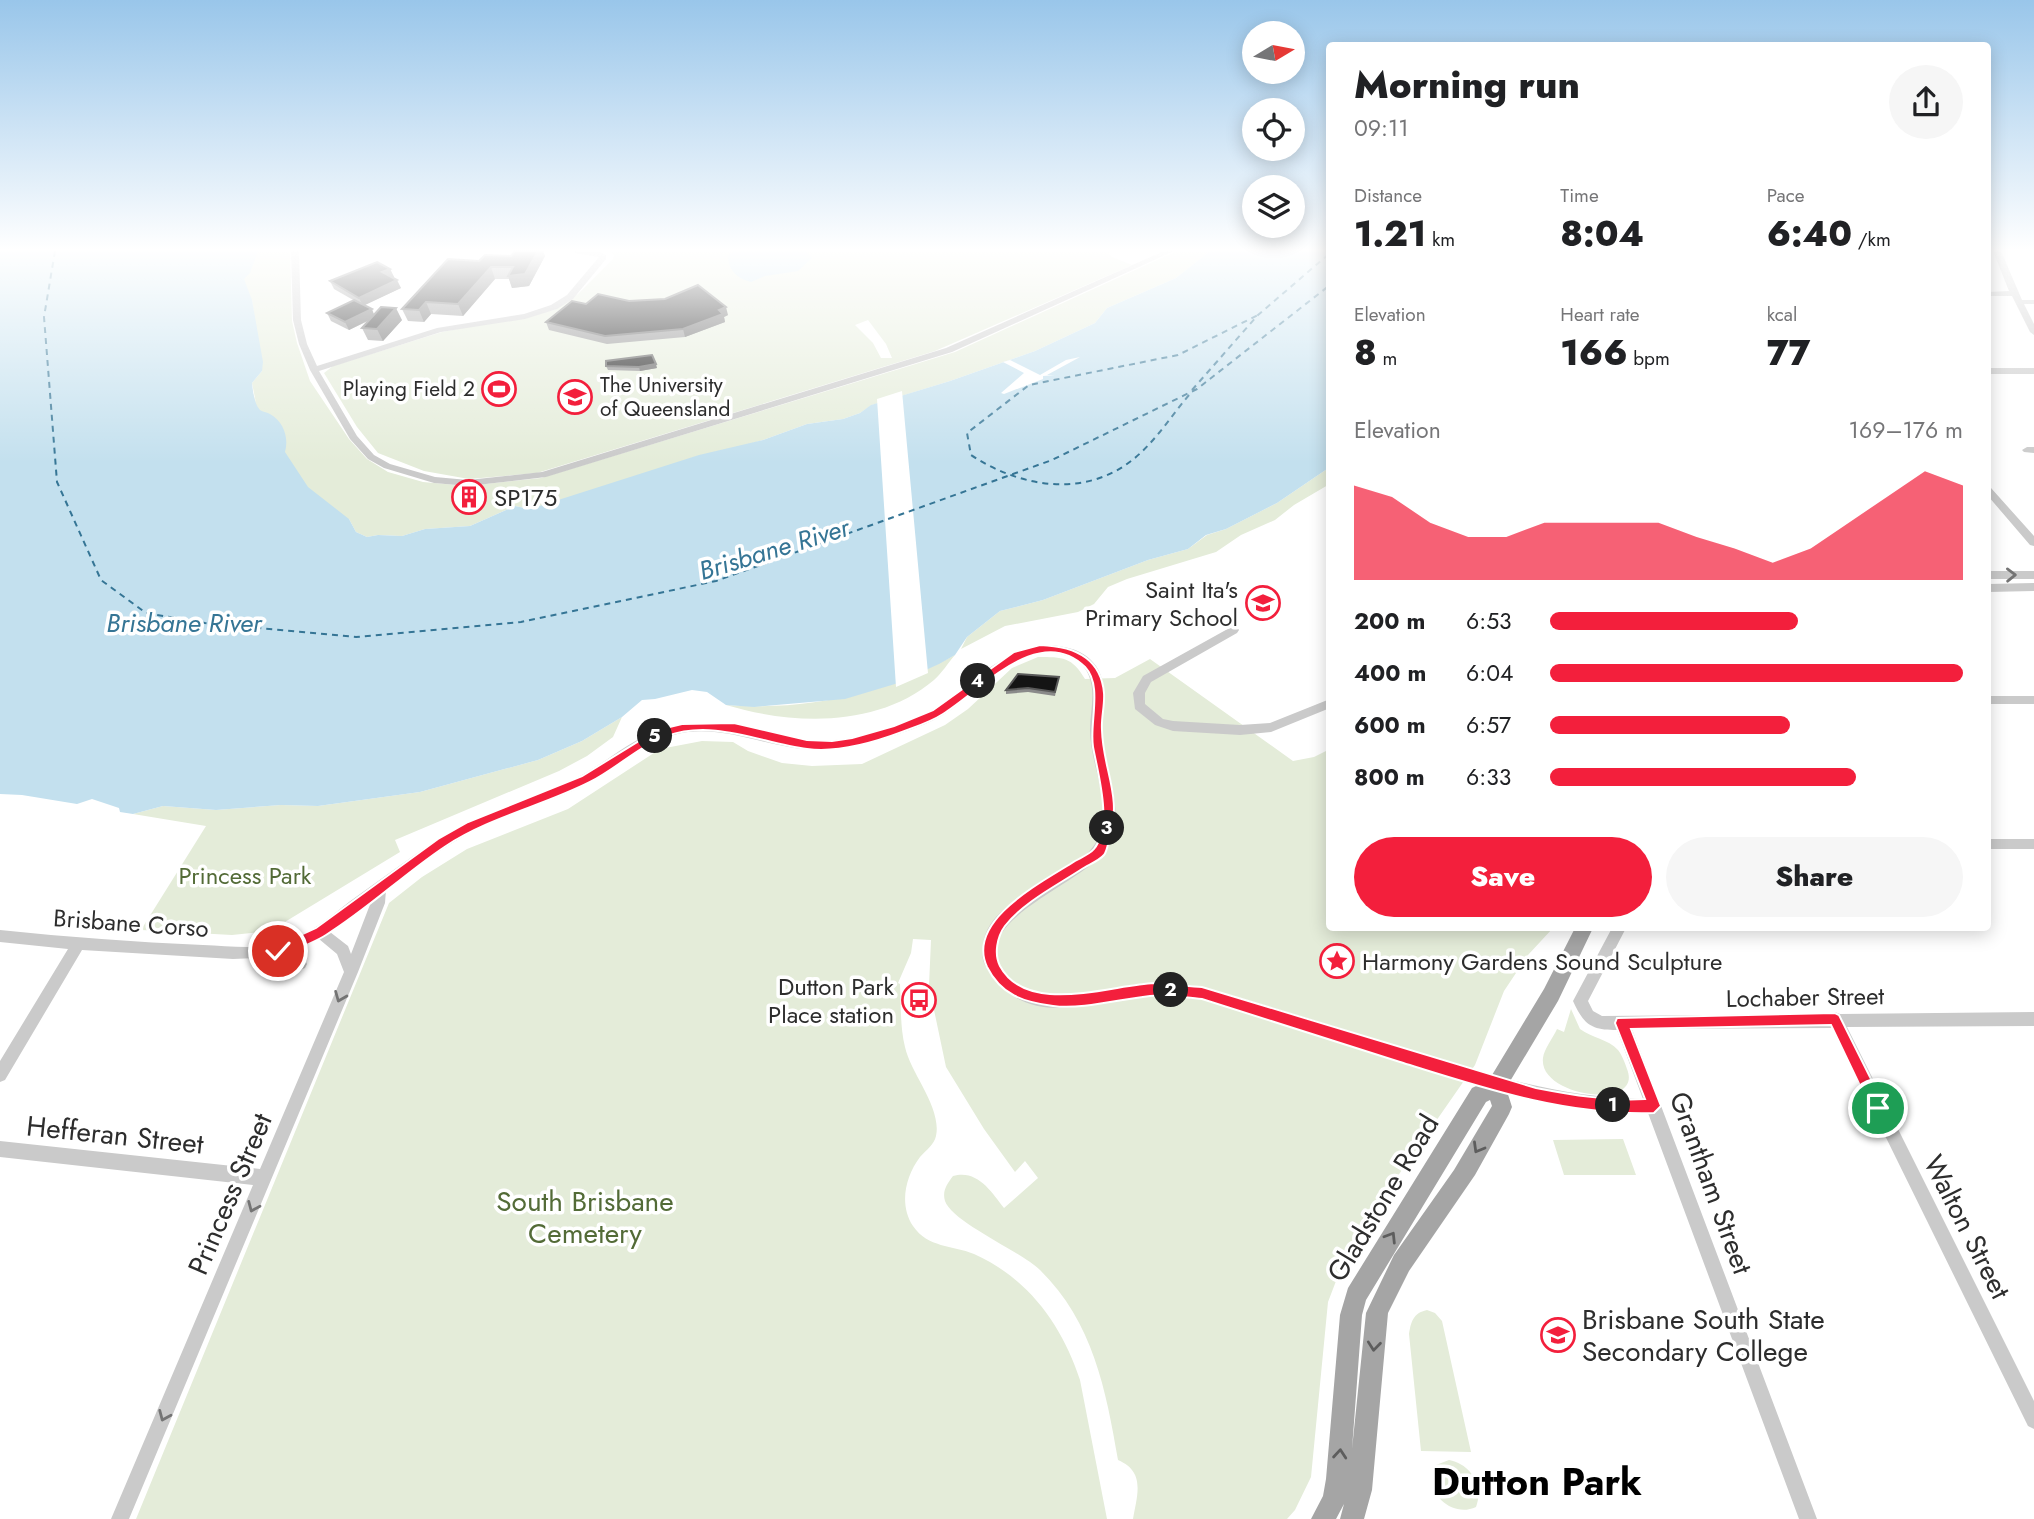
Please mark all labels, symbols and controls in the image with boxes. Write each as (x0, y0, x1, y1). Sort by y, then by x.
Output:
north arrow (1242, 21, 1306, 84)
map controls (1242, 21, 1305, 238)
text: Morning run (1354, 57, 1580, 112)
button: share (1889, 65, 1963, 139)
button: locate (1242, 98, 1305, 161)
text: 09:11 (1354, 111, 1409, 145)
button: layers (1242, 175, 1305, 238)
text: Distance (1354, 182, 1422, 209)
text: Time (1560, 182, 1599, 209)
text: Pace (1767, 182, 1805, 209)
text: 1.21 (1354, 209, 1426, 259)
text: 8:04 (1560, 209, 1644, 259)
text: 6:40 (1767, 209, 1852, 259)
text: km (1426, 226, 1455, 253)
text: /km (1852, 226, 1891, 253)
text: Elevation (1354, 301, 1426, 328)
text: Heart rate (1560, 301, 1640, 328)
text: kcal (1767, 301, 1797, 328)
text: 8 (1354, 328, 1377, 378)
text: 166 (1560, 328, 1628, 378)
text: 77 (1767, 328, 1810, 378)
text: m (1377, 345, 1397, 372)
text: bpm (1628, 345, 1670, 372)
sports icon: Playing Field 2 (480, 370, 518, 408)
place label: The University of Queensland (600, 370, 730, 424)
place label: Playing Field 2 (343, 374, 475, 404)
school or university icon: The University of Queensland (556, 378, 594, 416)
text: Elevation (1354, 413, 1441, 447)
text: 169–176 m (1849, 413, 1963, 447)
building icon: SP175 (450, 478, 488, 516)
place label: SP175 (494, 480, 557, 515)
water label: Brisbane River (694, 508, 855, 590)
one-way arrow (2006, 567, 2017, 583)
place label: Saint Ita's Primary School (1085, 572, 1238, 635)
school or university icon: Saint Ita's Primary School (1244, 584, 1282, 622)
water label: Brisbane River (106, 604, 263, 642)
text: 200 m (1354, 604, 1425, 638)
text: 6:53 (1466, 604, 1512, 638)
text: 400 m (1354, 656, 1426, 690)
text: 6:04 (1466, 656, 1513, 690)
pin: 4 (960, 664, 996, 698)
text: 4 (971, 667, 984, 694)
text: 600 m (1354, 708, 1426, 742)
text: 6:57 (1466, 708, 1511, 742)
pin: 5 (638, 718, 672, 754)
text: 5 (648, 722, 661, 749)
text: 800 m (1354, 760, 1425, 794)
text: 6:33 (1466, 760, 1511, 794)
pin: 3 (1090, 810, 1124, 846)
text: 3 (1101, 814, 1112, 841)
button: Save (1354, 837, 1652, 917)
button: Share (1666, 837, 1963, 917)
park label: Princess Park (179, 858, 312, 893)
street label: Brisbane Corso (52, 900, 210, 946)
pin (248, 921, 308, 981)
icon: check (259, 932, 297, 970)
place icon: Harmony Gardens Sound Sculpture (1318, 942, 1356, 980)
place label: Harmony Gardens Sound Sculpture (1362, 944, 1722, 979)
place label: Dutton Park Place station (768, 969, 894, 1032)
pin: 2 (1154, 972, 1188, 1007)
text: 2 (1164, 976, 1177, 1003)
street label: Lochaber Street (1726, 978, 1885, 1016)
bus stop icon: Dutton Park Place station (900, 981, 938, 1019)
one-way arrow (335, 990, 349, 1002)
pin (1848, 1078, 1908, 1138)
street label: Grantham Street (1659, 1086, 1763, 1280)
pin: 1 (1596, 1088, 1630, 1122)
icon: arrive (1859, 1089, 1897, 1127)
text: 1 (1608, 1091, 1617, 1118)
street label: Hefferan Street (24, 1105, 206, 1165)
street label: Princess Street (178, 1107, 283, 1281)
street label: Gladstone Road (1317, 1107, 1449, 1289)
one-way arrow (1473, 1141, 1486, 1153)
street label: Walton Street (1913, 1148, 2021, 1306)
park label: South Brisbane Cemetery (496, 1181, 674, 1254)
one-way arrow (248, 1200, 262, 1212)
one-way arrow (1382, 1231, 1395, 1244)
place label: Brisbane South State Secondary College (1582, 1299, 1825, 1372)
school or university icon: Brisbane South State Secondary College (1539, 1316, 1577, 1354)
one-way arrow (1367, 1341, 1382, 1352)
one-way arrow (158, 1409, 172, 1421)
one-way arrow (1333, 1448, 1348, 1460)
district label: Dutton Park (1432, 1454, 1642, 1509)

